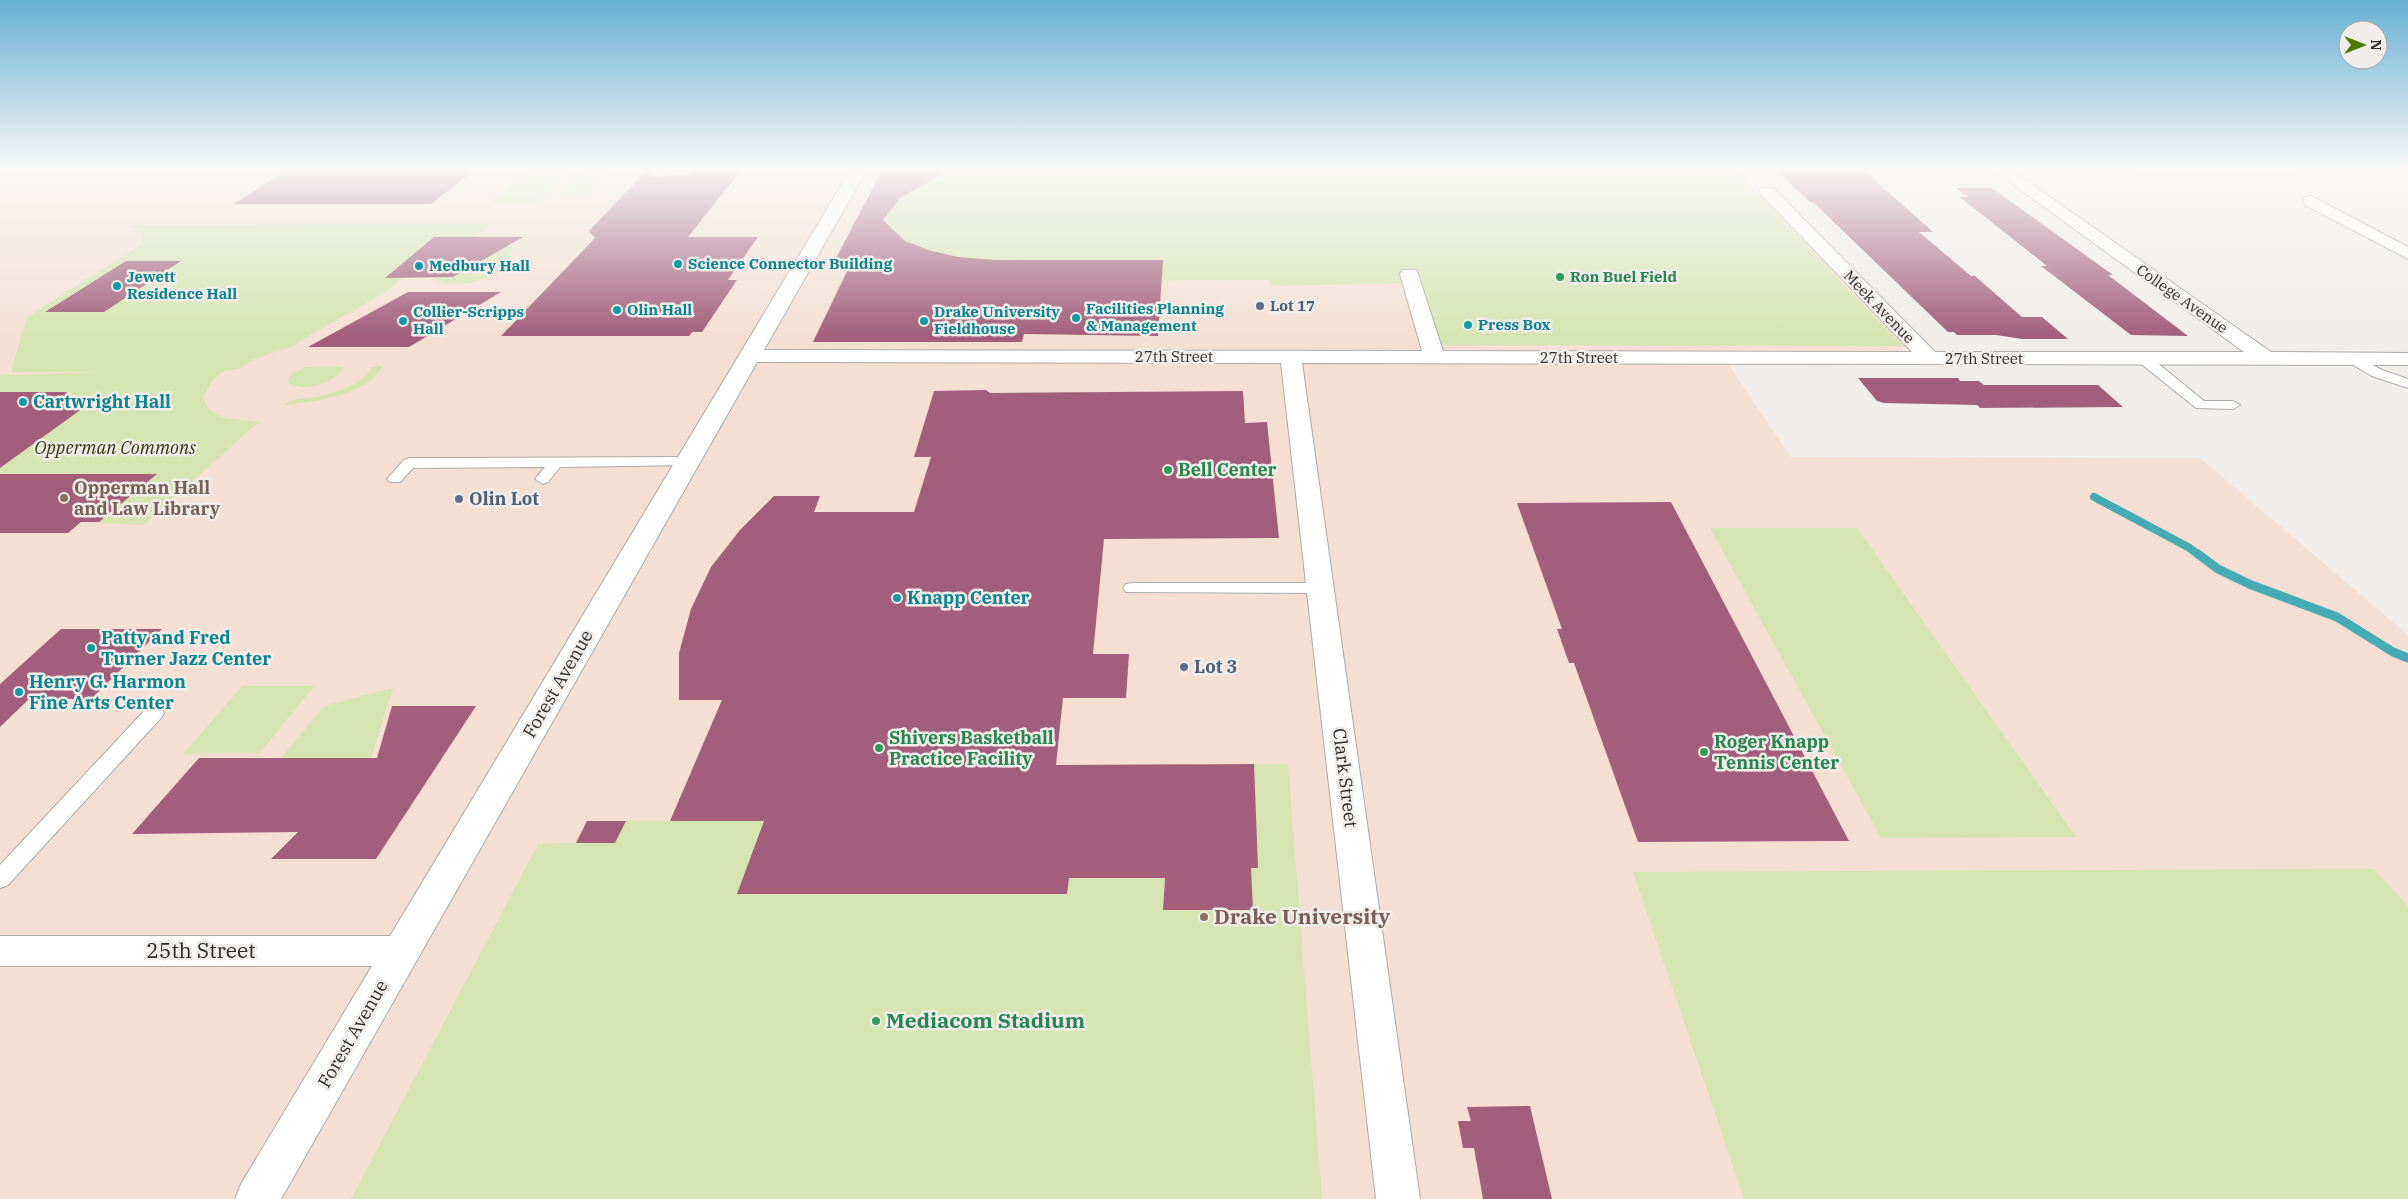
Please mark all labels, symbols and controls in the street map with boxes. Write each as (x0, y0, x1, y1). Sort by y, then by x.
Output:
north arrow (2338, 20, 2388, 70)
text: N (2367, 39, 2385, 51)
place label: Science Connector Building (688, 254, 892, 273)
place label: Medbury Hall (429, 256, 530, 275)
marker: Science Connector Building (672, 258, 684, 270)
marker: Medbury Hall (413, 260, 425, 272)
street label: College Avenue (2133, 260, 2232, 337)
street label: Meek Avenue (1840, 266, 1919, 347)
place label: Jewett Residence Hall (127, 267, 237, 303)
place label: Ron Buel Field (1570, 267, 1677, 286)
marker: Ron Buel Field (1554, 271, 1566, 283)
marker: Jewett Residence Hall (111, 280, 123, 292)
place label: Lot 17 (1270, 296, 1315, 315)
place label: Facilities Planning & Management (1086, 299, 1224, 335)
place label: Olin Hall (627, 300, 692, 319)
marker: Lot 17 (1254, 300, 1266, 312)
place label: Collier-Scripps Hall (413, 302, 524, 338)
place label: Drake University Fieldhouse (934, 302, 1060, 338)
marker: Olin Hall (611, 304, 623, 316)
marker: Facilities Planning & Management (1070, 312, 1082, 324)
marker: Collier-Scripps Hall (397, 315, 409, 327)
marker: Drake University Fieldhouse (918, 315, 930, 327)
place label: Press Box (1478, 315, 1551, 334)
marker: Press Box (1462, 319, 1474, 331)
street label: 27th Street (1135, 347, 1213, 366)
street label: 27th Street (1540, 348, 1618, 367)
street label: 27th Street (1945, 349, 2023, 368)
place label: Cartwright Hall (33, 390, 171, 413)
marker: Cartwright Hall (17, 396, 29, 408)
park label: Opperman Commons (34, 436, 196, 459)
place label: Bell Center (1178, 458, 1277, 481)
marker: Bell Center (1162, 464, 1174, 476)
place label: Opperman Hall and Law Library (74, 476, 221, 520)
place label: Olin Lot (469, 487, 539, 510)
marker: Opperman Hall and Law Library (58, 492, 70, 504)
marker: Olin Lot (453, 493, 465, 505)
place label: Knapp Center (907, 586, 1030, 609)
marker: Knapp Center (891, 592, 903, 604)
place label: Patty and Fred Turner Jazz Center (101, 626, 271, 670)
street label: Forest Avenue (517, 626, 598, 742)
marker: Patty and Fred Turner Jazz Center (85, 642, 97, 654)
place label: Lot 3 (1194, 655, 1237, 678)
marker: Lot 3 (1178, 661, 1190, 673)
place label: Henry G. Harmon Fine Arts Center (29, 670, 186, 714)
marker: Henry G. Harmon Fine Arts Center (13, 686, 25, 698)
place label: Shivers Basketball Practice Facility (889, 726, 1054, 770)
street label: Clark Street (1328, 727, 1363, 829)
place label: Roger Knapp Tennis Center (1714, 730, 1839, 774)
marker: Shivers Basketball Practice Facility (873, 742, 885, 754)
marker: Roger Knapp Tennis Center (1698, 746, 1710, 758)
place label: Drake University (1214, 902, 1390, 930)
marker: Drake University (1198, 911, 1210, 923)
street label: 25th Street (146, 936, 256, 964)
street label: Forest Avenue (312, 976, 393, 1092)
place label: Mediacom Stadium (886, 1006, 1085, 1034)
marker: Mediacom Stadium (870, 1015, 882, 1027)

